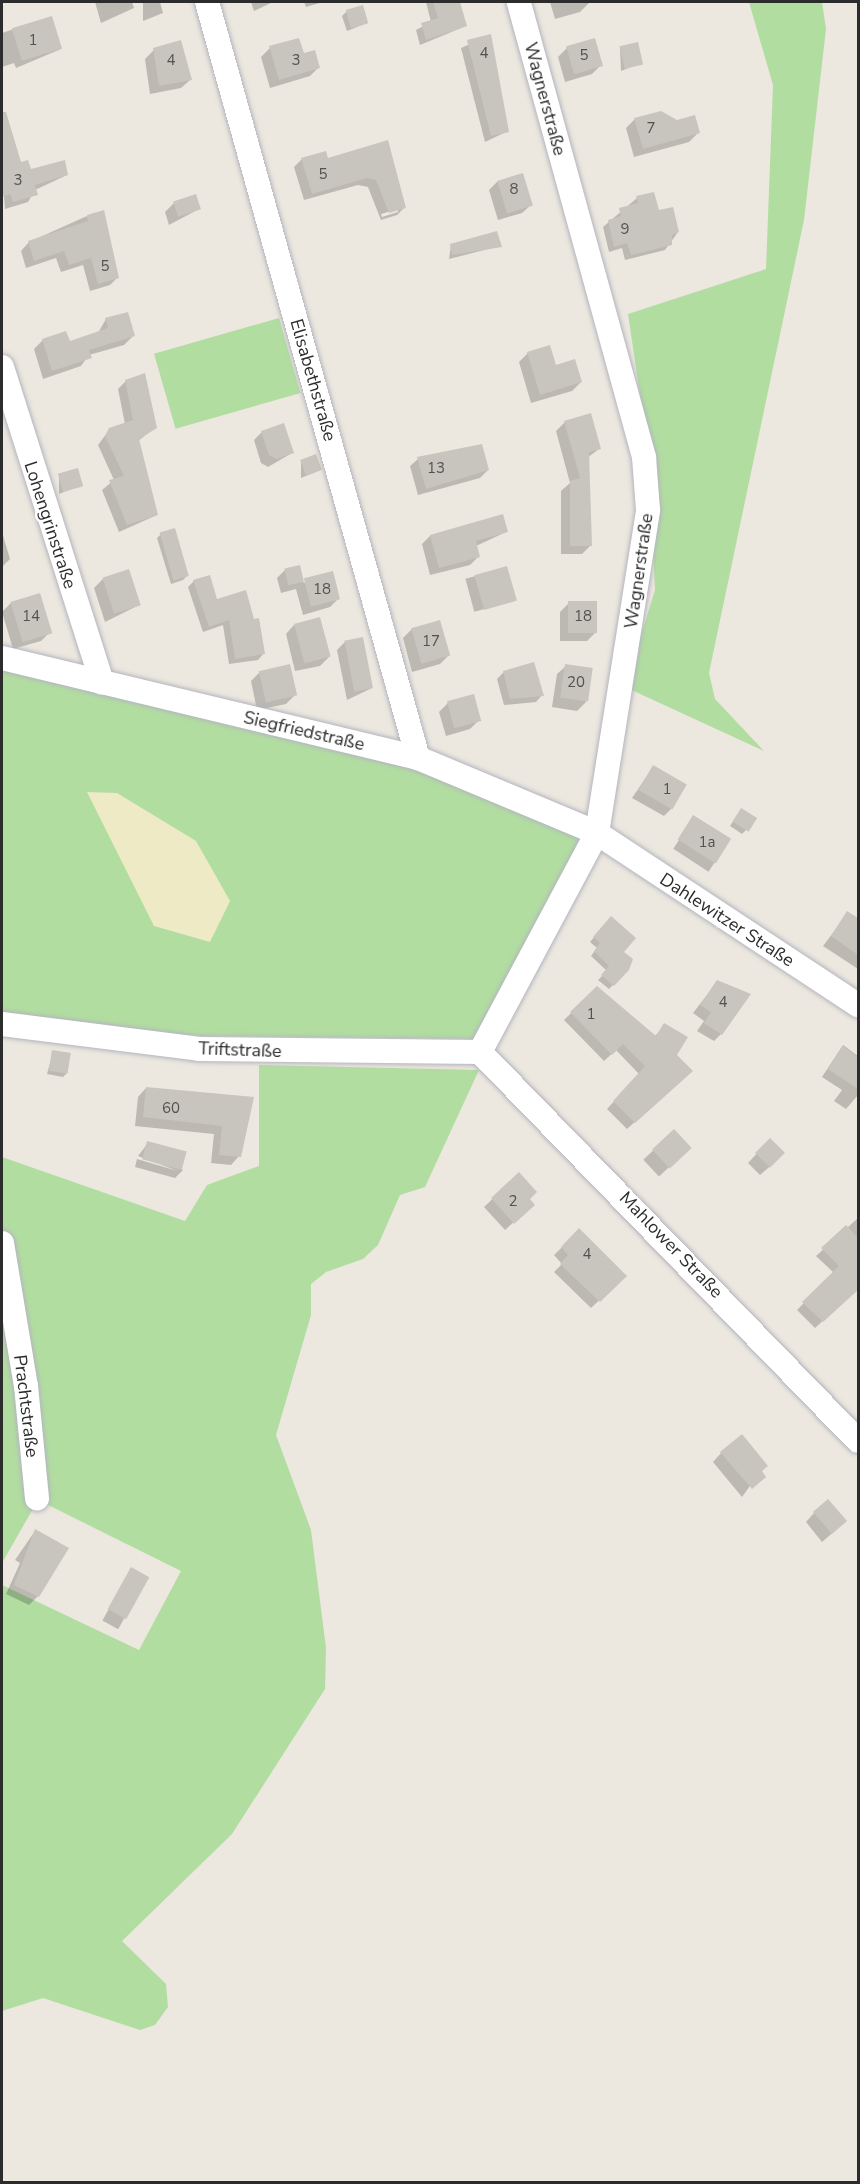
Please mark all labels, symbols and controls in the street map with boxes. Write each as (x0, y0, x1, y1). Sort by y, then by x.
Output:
house number: 1 (29, 32, 37, 50)
street label: Wagnerstraße (520, 40, 570, 158)
house number: 4 (480, 45, 488, 63)
house number: 5 (580, 47, 588, 65)
house number: 4 (167, 52, 175, 70)
house number: 3 (292, 52, 300, 70)
house number: 7 (647, 120, 655, 138)
house number: 5 (319, 166, 327, 184)
house number: 3 (14, 172, 22, 190)
house number: 8 (510, 181, 518, 199)
house number: 9 (621, 221, 629, 239)
house number: 5 (101, 258, 109, 276)
street label: Elisabethstraße (285, 316, 341, 444)
street label: Lohengrinstraße (19, 459, 81, 591)
house number: 13 (427, 460, 445, 478)
street label: Wagnerstraße (620, 512, 658, 630)
house number: 18 (313, 581, 331, 599)
house number: 14 (22, 608, 40, 626)
house number: 18 (574, 608, 592, 626)
house number: 17 (422, 633, 440, 651)
house number: 20 (567, 674, 585, 692)
street label: Siegfriedstraße (241, 707, 367, 755)
house number: 1 (663, 781, 671, 799)
house number: 1a (699, 834, 715, 852)
street label: Dahlewitzer Straße (656, 868, 798, 972)
house number: 4 (719, 994, 727, 1012)
house number: 1 (587, 1006, 595, 1024)
street label: Triftstraße (198, 1038, 282, 1062)
house number: 60 (162, 1100, 180, 1118)
street label: Mahlower Straße (615, 1187, 727, 1303)
house number: 2 (509, 1193, 517, 1211)
house number: 4 (583, 1246, 591, 1264)
street label: Prachtstraße (9, 1353, 43, 1459)

